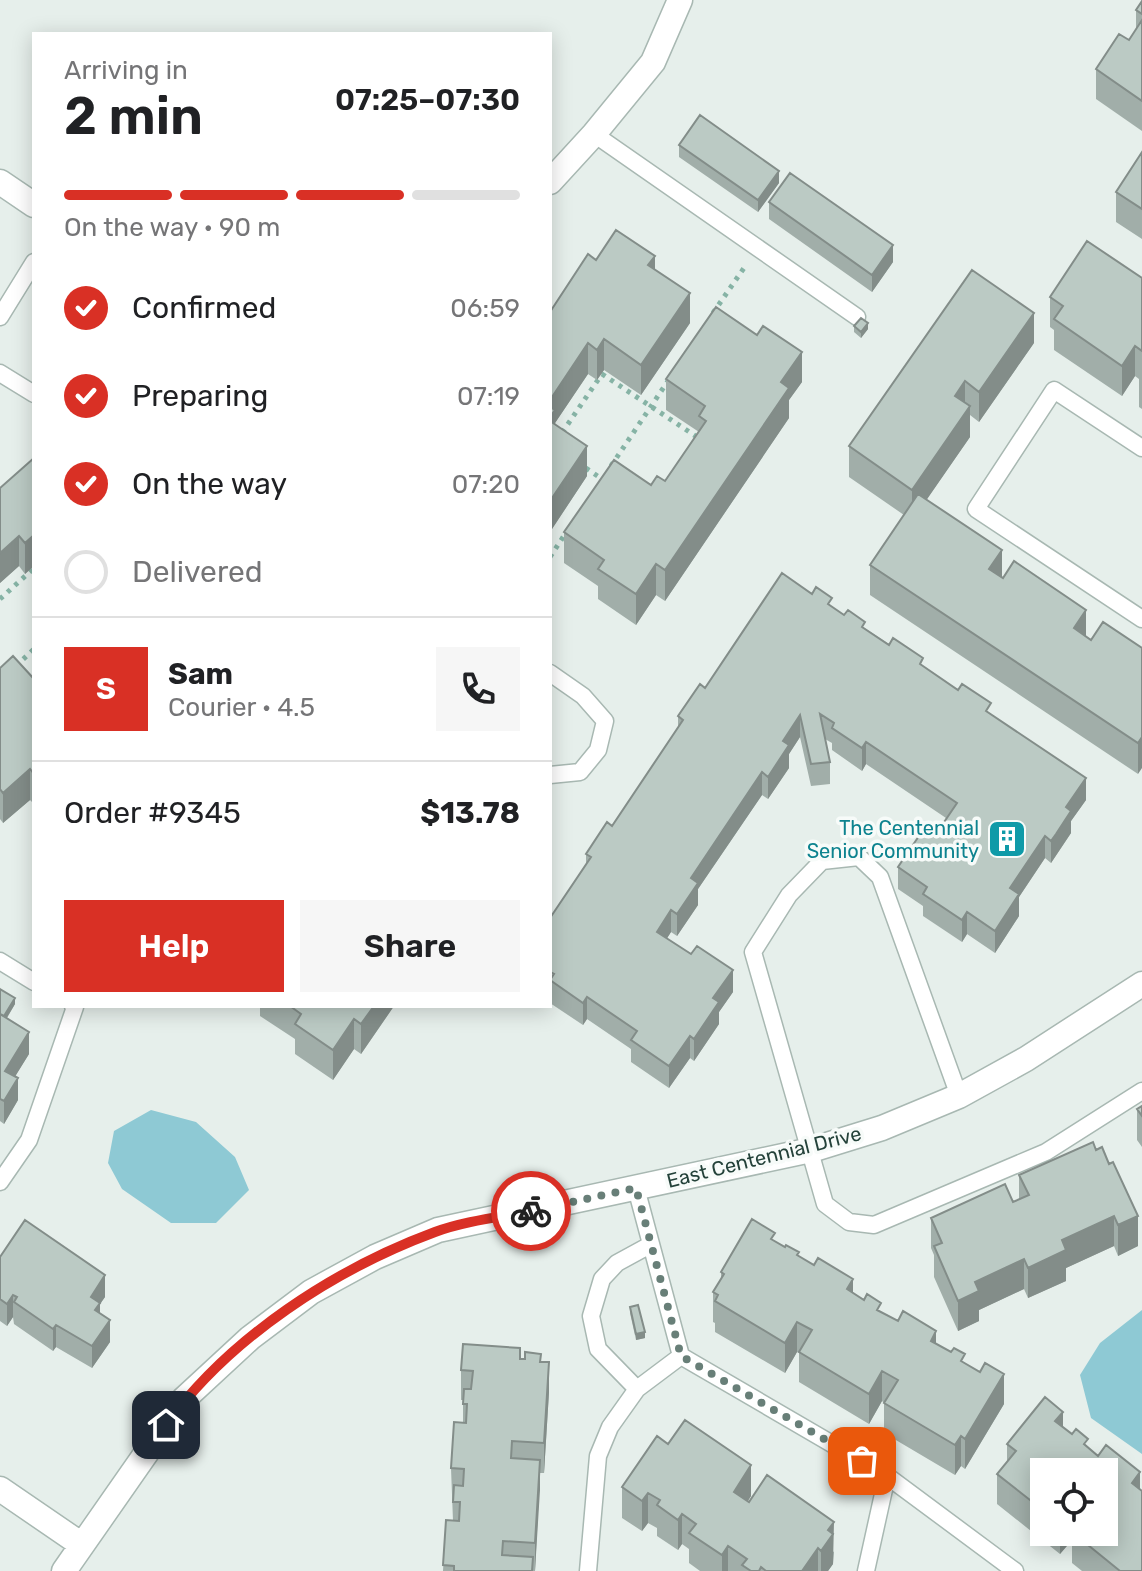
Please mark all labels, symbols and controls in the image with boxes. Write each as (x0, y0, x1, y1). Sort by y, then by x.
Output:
text: Arriving in (64, 55, 188, 86)
text: 07:25–07:30 (335, 82, 520, 118)
text: 2 min (64, 85, 203, 147)
text: On the way · 90 m (64, 212, 280, 243)
icon: check (64, 286, 108, 330)
text: Confirmed (132, 290, 276, 326)
text: 06:59 (450, 293, 520, 324)
icon: check (64, 374, 108, 418)
text: Preparing (132, 378, 268, 414)
text: 07:19 (457, 381, 520, 412)
icon: check (64, 462, 108, 506)
text: On the way (132, 466, 287, 502)
text: 07:20 (452, 469, 520, 500)
text: Delivered (132, 554, 263, 590)
button: phone (436, 647, 520, 731)
text: Sam (168, 656, 233, 692)
text: S (96, 671, 116, 707)
text: Courier · 4.5 (168, 692, 315, 723)
text: Order #9345 (64, 795, 241, 831)
text: $13.78 (420, 795, 520, 831)
place label: The Centennial Senior Community (807, 816, 979, 863)
building icon: The Centennial Senior Community (986, 818, 1028, 860)
button: Help (64, 900, 284, 992)
button: Share (300, 900, 520, 992)
street label: East Centennial Drive (664, 1121, 864, 1193)
courier (491, 1171, 571, 1251)
icon: bike (509, 1189, 553, 1233)
pin (132, 1391, 200, 1459)
icon: home (144, 1403, 188, 1447)
pin (828, 1427, 896, 1495)
icon: bag (840, 1439, 884, 1483)
map controls (1030, 1458, 1118, 1546)
button: locate (1030, 1458, 1118, 1546)

